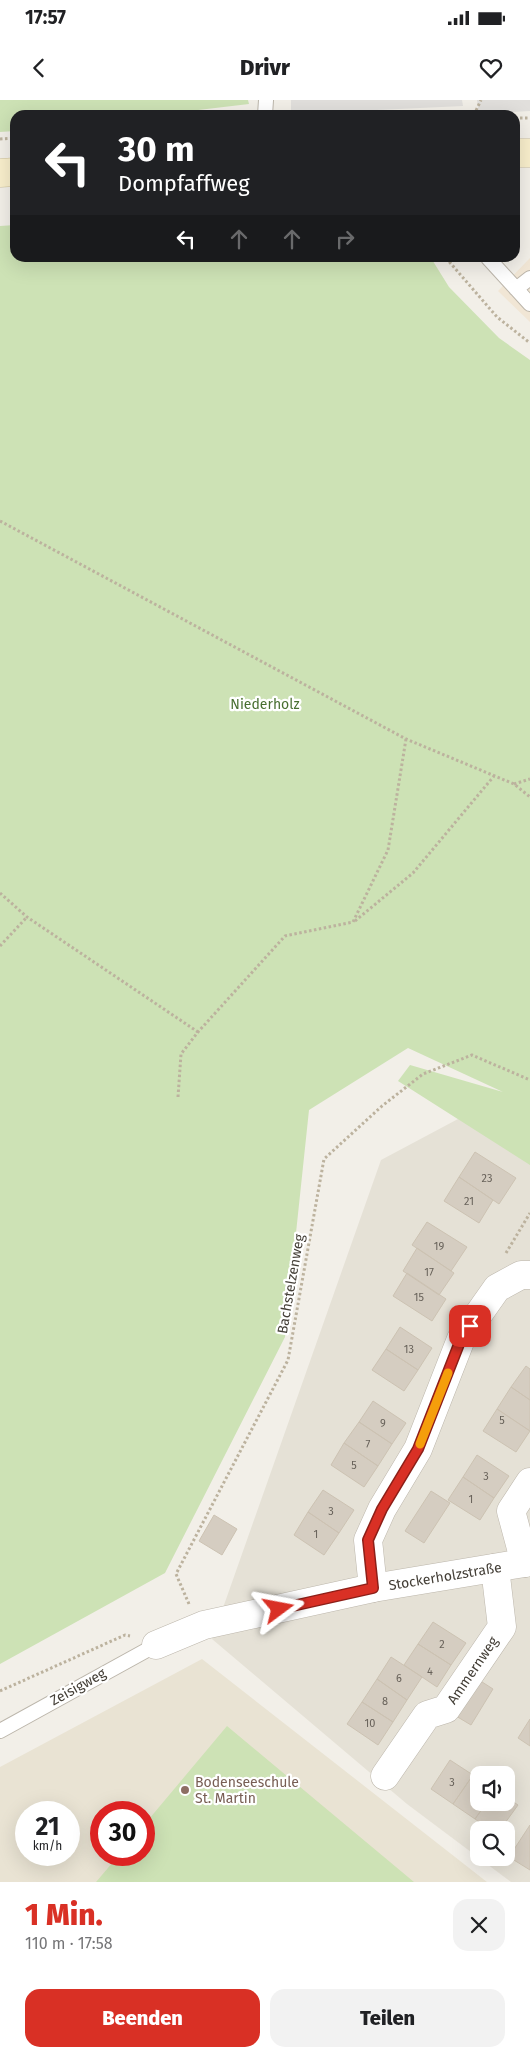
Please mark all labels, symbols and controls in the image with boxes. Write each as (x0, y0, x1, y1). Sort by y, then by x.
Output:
text: 17:57 (25, 6, 66, 29)
icon: back (25, 54, 53, 82)
text: Drivr (240, 54, 290, 81)
icon: heart (477, 54, 505, 82)
text: 30 m (118, 128, 195, 170)
icon: left (35, 130, 100, 195)
text: Dompfaffweg (118, 170, 250, 197)
icon: left (172, 225, 200, 253)
icon: ahead (225, 225, 253, 253)
icon: ahead (278, 225, 306, 253)
icon: right (331, 225, 359, 253)
park label: Niederholz (230, 696, 300, 713)
house number: 23 (482, 1172, 492, 1185)
house number: 21 (464, 1195, 474, 1208)
street label: Bachstelzenweg (274, 1232, 308, 1335)
house number: 19 (434, 1240, 444, 1253)
house number: 17 (424, 1266, 434, 1279)
house number: 15 (414, 1291, 425, 1304)
pin (449, 1305, 491, 1347)
icon: arrive (456, 1312, 484, 1340)
house number: 13 (404, 1343, 414, 1356)
house number: 5 (499, 1414, 505, 1427)
house number: 9 (380, 1417, 386, 1430)
house number: 7 (366, 1438, 371, 1451)
house number: 5 (351, 1459, 357, 1472)
house number: 3 (483, 1470, 489, 1483)
house number: 1 (469, 1493, 473, 1506)
house number: 3 (328, 1505, 334, 1518)
house number: 1 (314, 1528, 318, 1541)
street label: Stockerholzstraße (387, 1558, 503, 1594)
position arrow (252, 1582, 304, 1634)
street label: Ammernweg (443, 1632, 502, 1707)
house number: 2 (439, 1638, 445, 1651)
street label: Zeisigweg (47, 1664, 110, 1709)
house number: 4 (427, 1665, 433, 1678)
house number: 6 (396, 1672, 402, 1685)
house number: 8 (382, 1695, 388, 1708)
house number: 10 (365, 1717, 375, 1730)
map controls (470, 1766, 515, 1866)
button: sound (470, 1766, 515, 1811)
place label: Bodenseeschule St. Martin (195, 1774, 299, 1807)
house number: 3 (449, 1776, 455, 1789)
marker: Bodenseeschule St. Martin (179, 1784, 191, 1796)
speed limit sign: 30 (90, 1801, 155, 1866)
text: 21 (36, 1812, 59, 1842)
button: search (470, 1821, 515, 1866)
text: km/h (33, 1839, 62, 1853)
text: 1 Min. (25, 1897, 103, 1933)
button: close (453, 1899, 505, 1951)
text: 110 m · 17:58 (25, 1934, 113, 1953)
button: Beenden (25, 1989, 260, 2047)
button: Teilen (270, 1989, 505, 2047)

